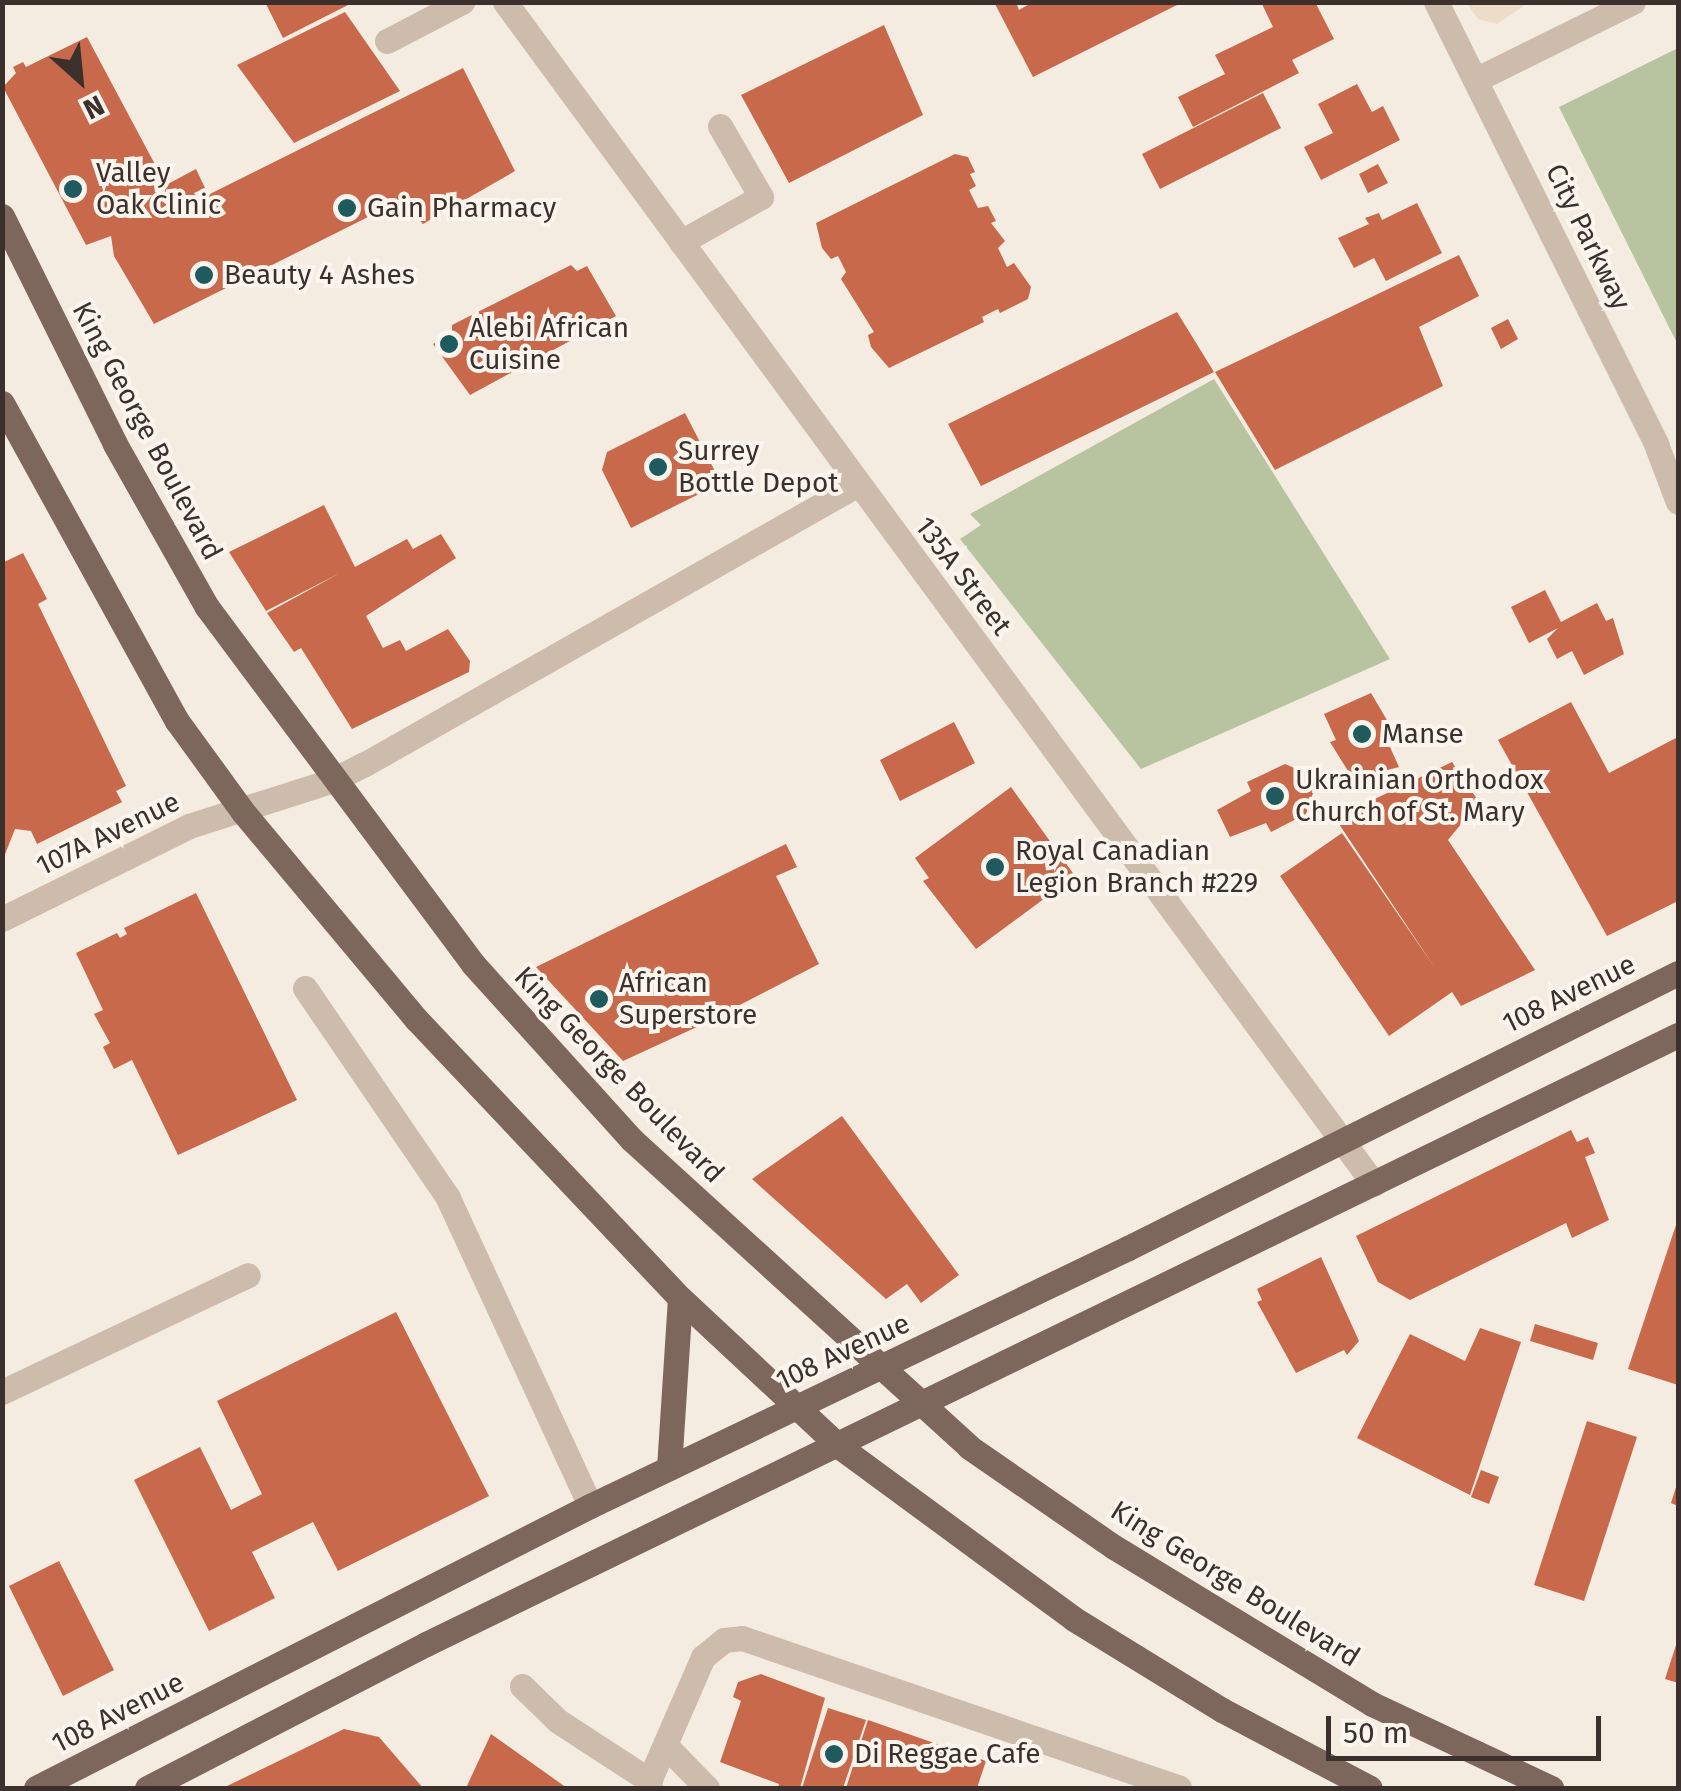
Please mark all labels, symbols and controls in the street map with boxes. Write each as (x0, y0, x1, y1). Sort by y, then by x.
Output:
north arrow (30, 30, 130, 130)
text: N (78, 88, 110, 126)
place label: Valley Oak Clinic (96, 156, 221, 222)
street label: City Parkway (1538, 159, 1638, 315)
marker: Valley Oak Clinic (60, 176, 86, 202)
place label: Gain Pharmacy (367, 191, 556, 225)
marker: Gain Pharmacy (336, 197, 358, 219)
place label: Beauty 4 Ashes (224, 258, 415, 292)
marker: Beauty 4 Ashes (193, 264, 215, 286)
street label: King George Boulevard (65, 296, 229, 566)
place label: Alebi African Cuisine (469, 311, 629, 377)
marker: Alebi African Cuisine (438, 333, 460, 355)
place label: Surrey Bottle Depot (678, 434, 838, 500)
marker: Surrey Bottle Depot (647, 456, 669, 478)
street label: 135A Street (908, 510, 1018, 642)
place label: Manse (1382, 717, 1464, 751)
marker: Manse (1351, 723, 1373, 745)
place label: Ukrainian Orthodox Church of St. Mary (1295, 763, 1544, 829)
street label: 107A Avenue (31, 785, 185, 883)
marker: Ukrainian Orthodox Church of St. Mary (1264, 785, 1286, 807)
place label: Royal Canadian Legion Branch #229 (1015, 834, 1258, 900)
marker: Royal Canadian Legion Branch #229 (984, 856, 1006, 878)
street label: 108 Avenue (1497, 947, 1641, 1041)
street label: King George Boulevard (507, 960, 731, 1190)
place label: African Superstore (619, 966, 757, 1032)
marker: African Superstore (588, 988, 610, 1010)
street label: 108 Avenue (771, 1306, 915, 1398)
street label: King George Boulevard (1104, 1494, 1366, 1674)
street label: 108 Avenue (46, 1665, 190, 1761)
scale bar (1331, 1696, 1606, 1758)
text: 50 m (1343, 1715, 1408, 1751)
place label: Di Reggae Cafe (854, 1737, 1041, 1771)
marker: Di Reggae Cafe (823, 1743, 845, 1765)

